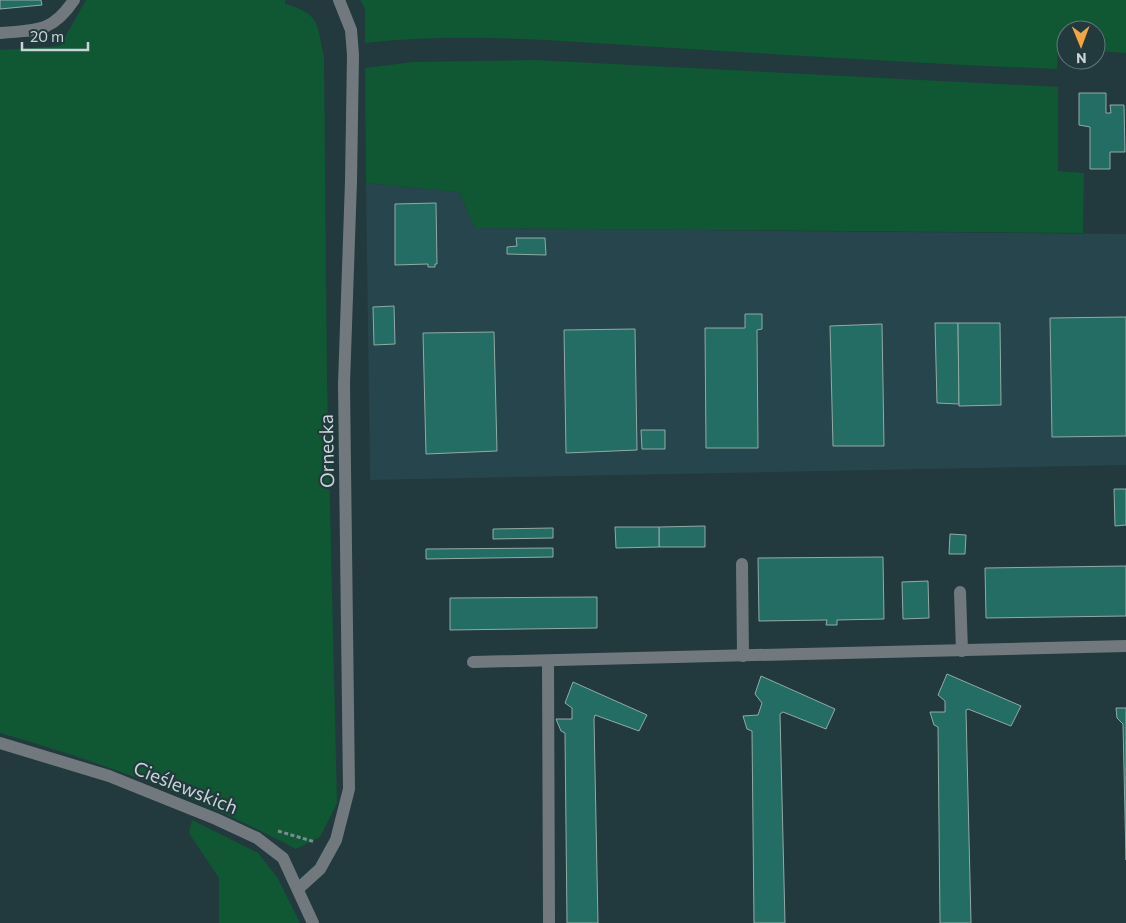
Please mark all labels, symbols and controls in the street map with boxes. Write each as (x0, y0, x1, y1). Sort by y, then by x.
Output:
scale bar (22, 20, 89, 52)
north arrow (1056, 20, 1106, 70)
text: 20 m (30, 27, 64, 45)
text: N (1076, 50, 1087, 67)
street label: Ornecka (314, 414, 338, 488)
street label: Cieślewskich (130, 756, 242, 818)

